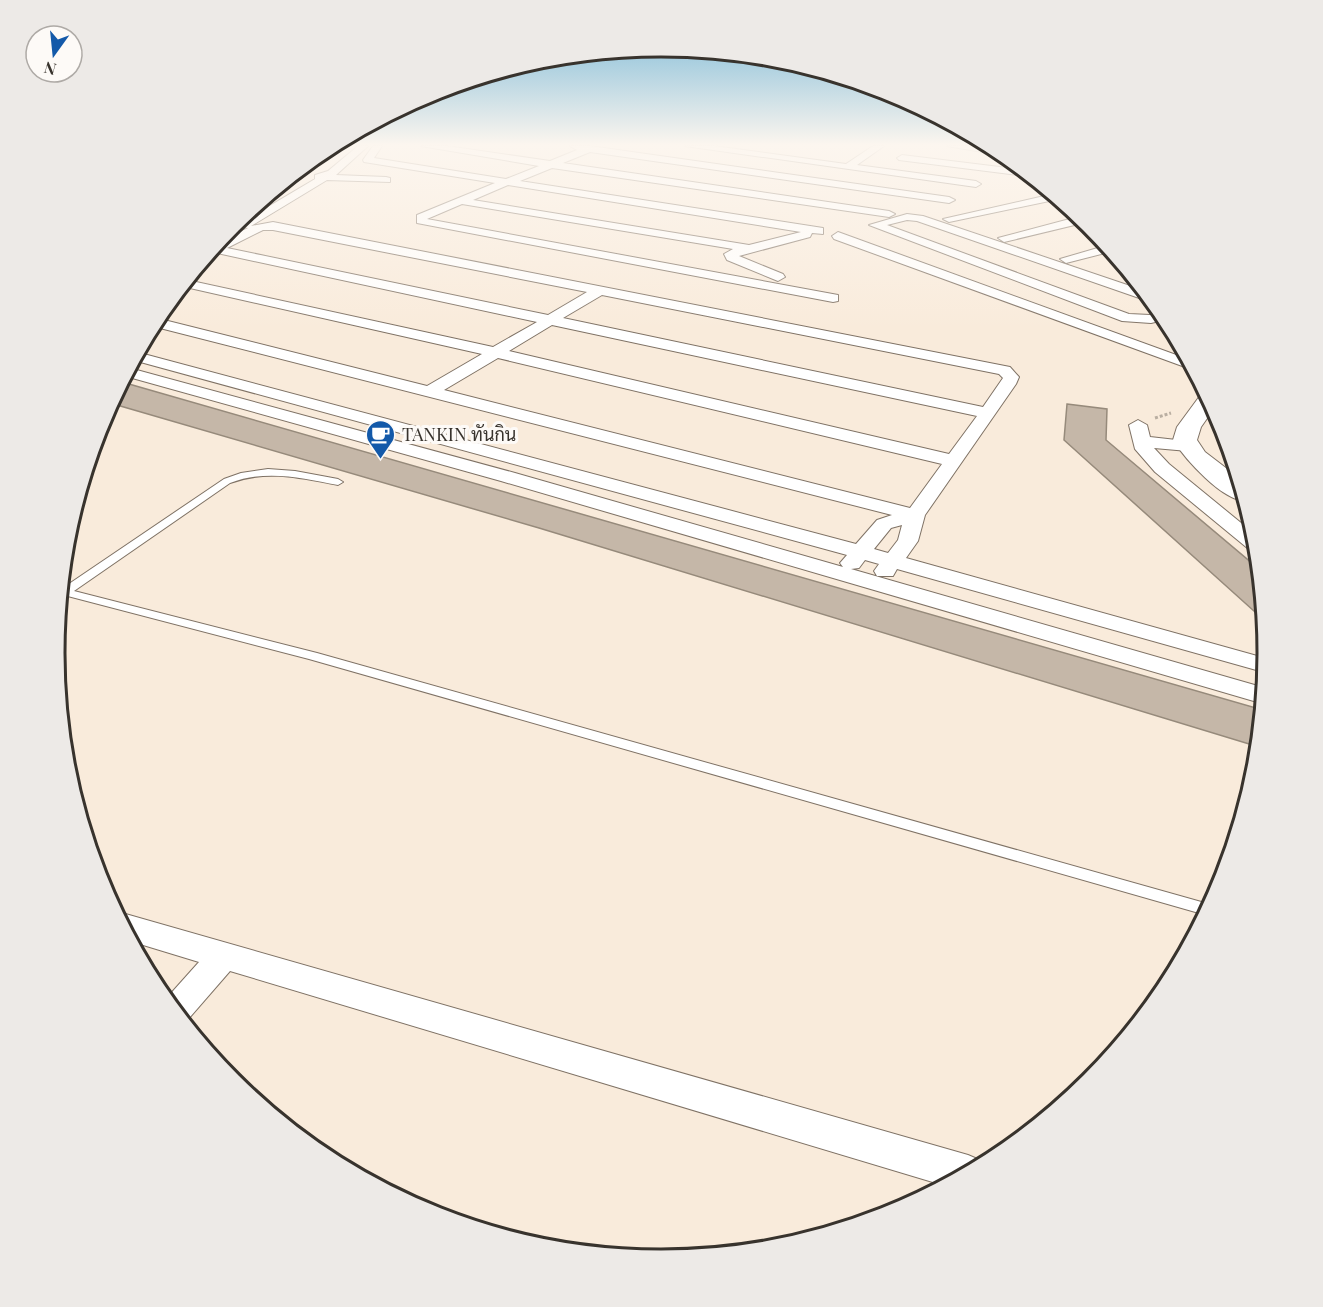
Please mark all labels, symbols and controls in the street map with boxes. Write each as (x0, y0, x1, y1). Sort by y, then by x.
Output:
north arrow (24, 24, 84, 84)
text: N (41, 57, 58, 81)
cafe icon: TANKIN ทันกิน (365, 418, 397, 460)
place label: TANKIN ทันกิน (402, 422, 516, 446)

